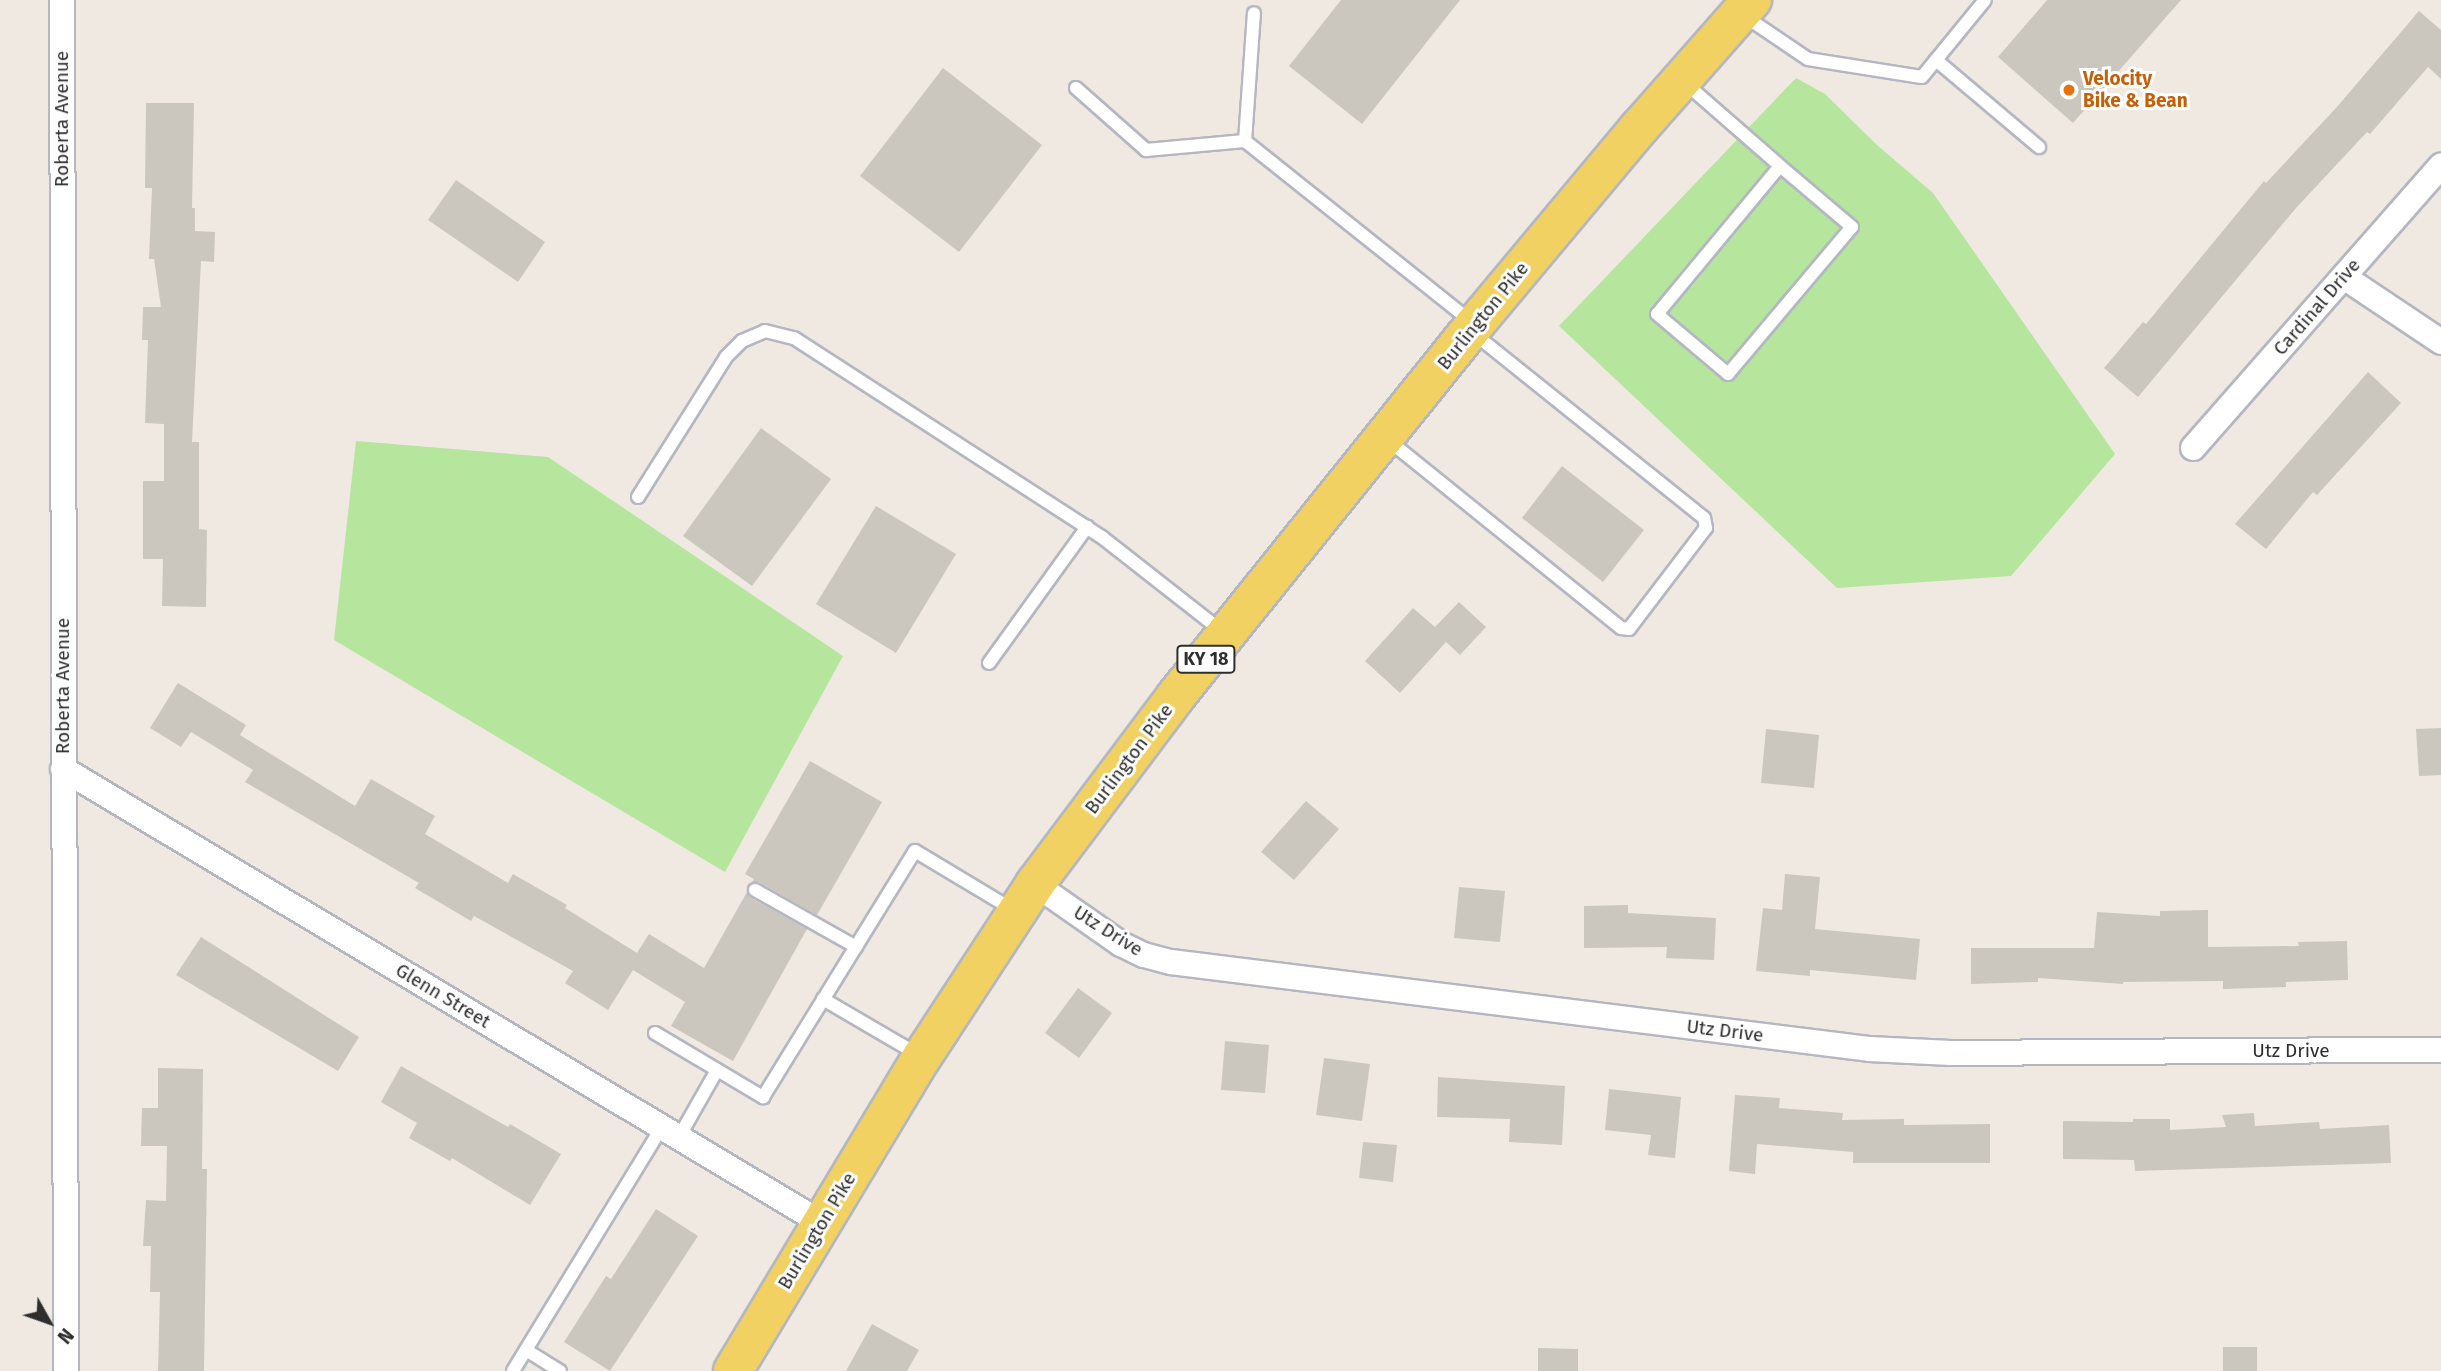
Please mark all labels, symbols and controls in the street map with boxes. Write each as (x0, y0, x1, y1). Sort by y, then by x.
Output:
street label: Roberta Avenue (51, 51, 73, 187)
place label: Velocity Bike & Bean (2083, 68, 2188, 112)
marker: Velocity Bike & Bean (2061, 82, 2077, 98)
street label: Cardinal Drive (2269, 254, 2365, 360)
street label: Burlington Pike (1433, 258, 1533, 374)
street label: Roberta Avenue (52, 618, 74, 754)
road number: KY 18 (1176, 644, 1236, 674)
street label: Burlington Pike (1080, 699, 1178, 819)
street label: Utz Drive (1069, 901, 1147, 961)
street label: Glenn Street (391, 959, 495, 1033)
street label: Utz Drive (1685, 1015, 1765, 1047)
street label: Utz Drive (2252, 1040, 2330, 1062)
street label: Burlington Pike (773, 1169, 861, 1293)
north arrow (14, 1287, 84, 1357)
text: N (53, 1324, 78, 1348)

